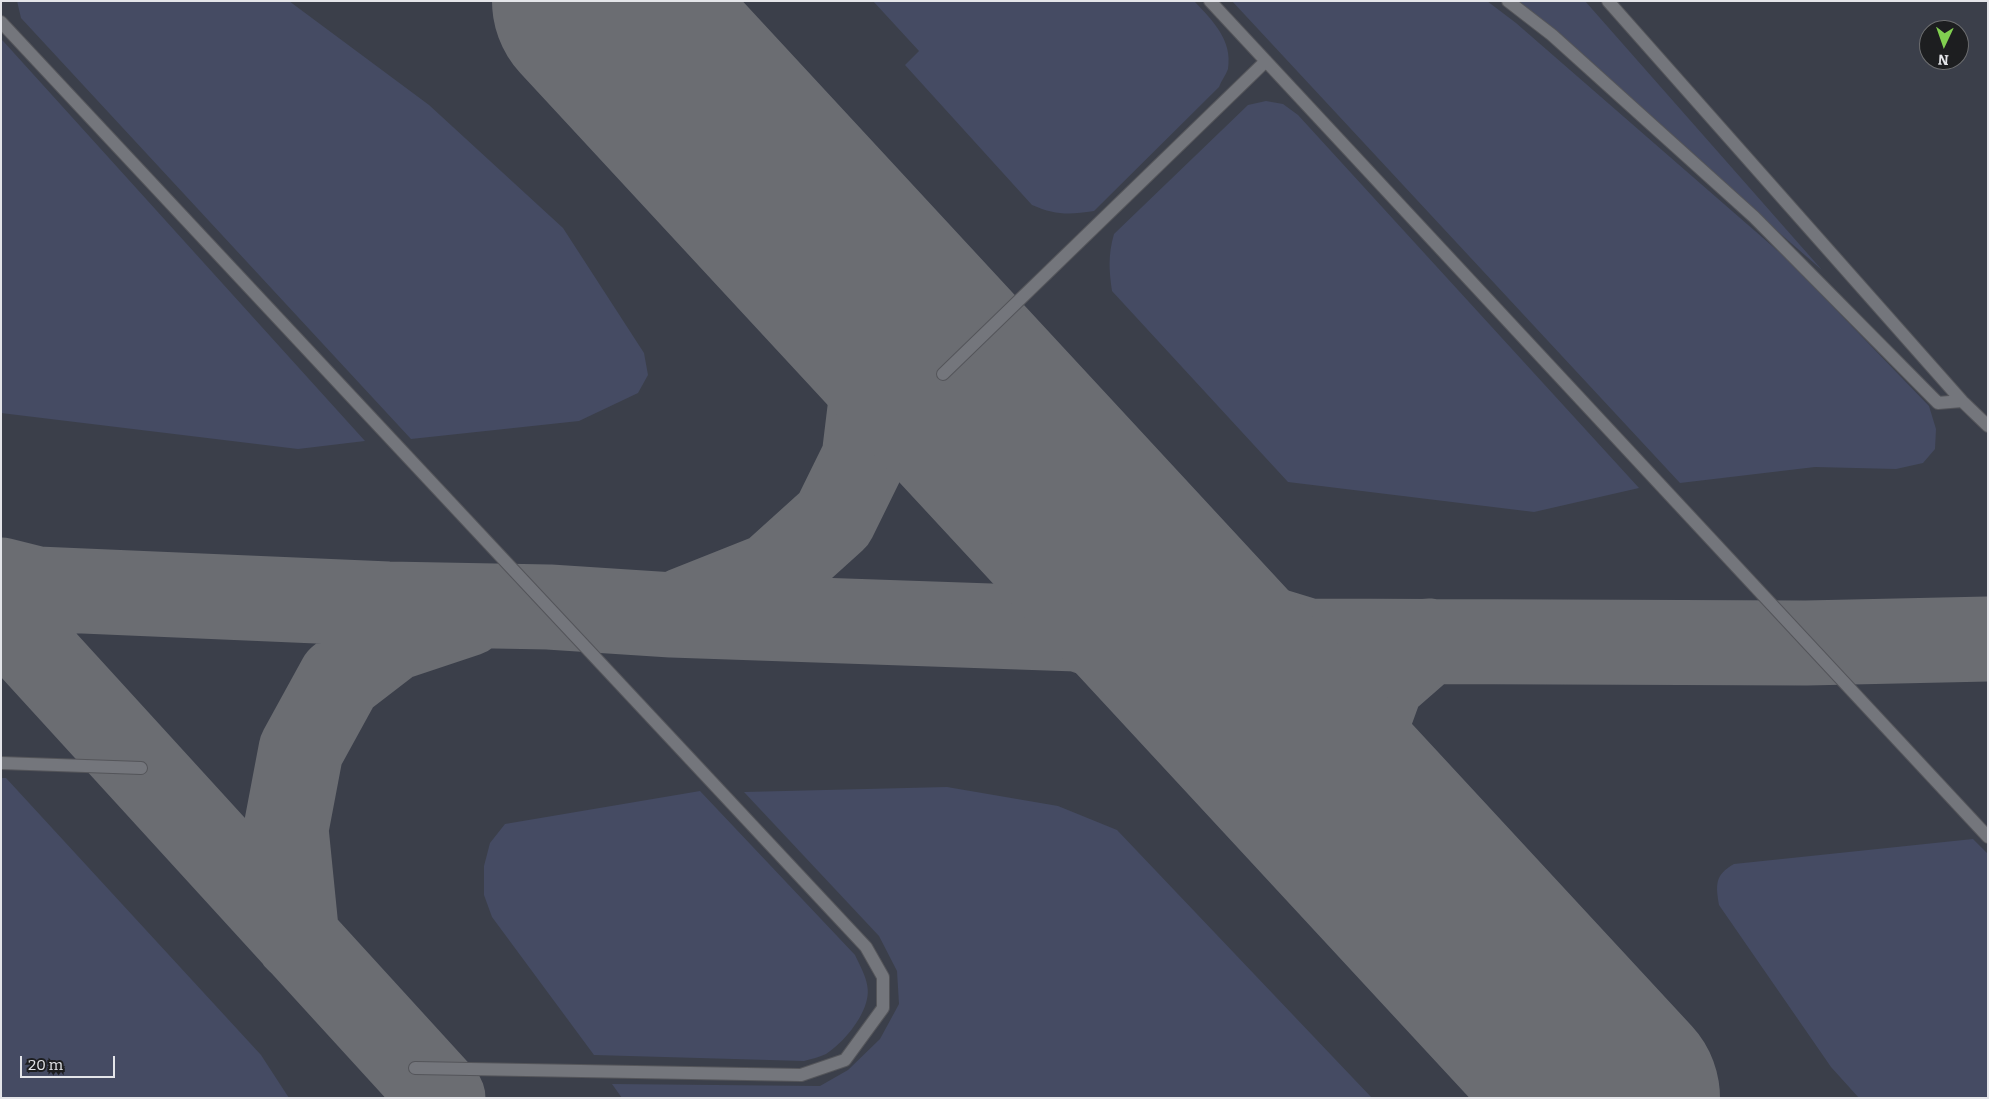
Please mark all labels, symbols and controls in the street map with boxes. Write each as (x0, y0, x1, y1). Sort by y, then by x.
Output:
north arrow (1919, 20, 1969, 70)
text: N (1937, 51, 1949, 68)
scale bar (22, 1046, 118, 1078)
text: 20 m (28, 1056, 63, 1074)

